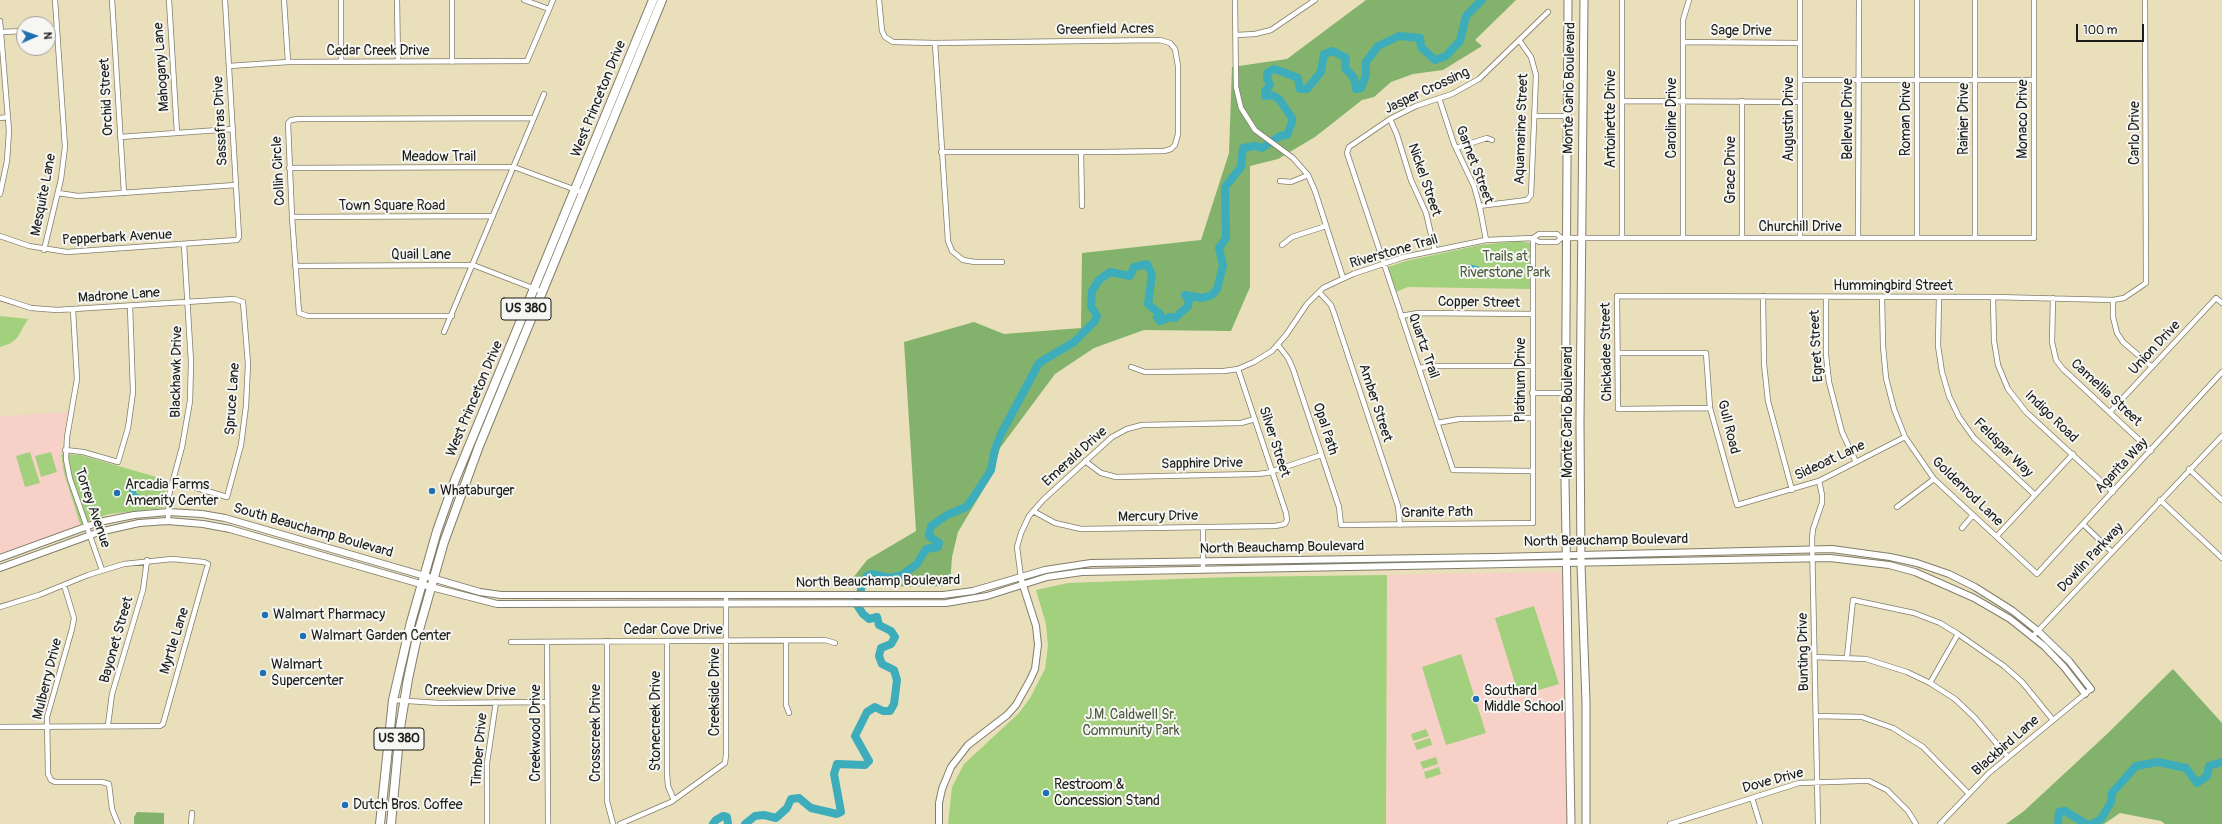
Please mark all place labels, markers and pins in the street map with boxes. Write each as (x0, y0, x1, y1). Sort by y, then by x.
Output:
place label: Arcadia Farms Amenity Center (125, 477, 219, 510)
place label: Whataburger (440, 483, 515, 499)
marker: Whataburger (427, 486, 437, 496)
marker: Arcadia Farms Amenity Center (112, 488, 122, 498)
place label: Walmart Pharmacy (273, 607, 385, 623)
marker: Walmart Pharmacy (260, 610, 270, 620)
place label: Walmart Garden Center (311, 628, 451, 644)
marker: Walmart Garden Center (298, 631, 308, 641)
place label: Walmart Supercenter (271, 657, 344, 690)
marker: Walmart Supercenter (258, 668, 268, 678)
place label: Southard Middle School (1484, 683, 1564, 716)
marker: Southard Middle School (1471, 694, 1481, 704)
place label: Restroom & Concession Stand (1054, 777, 1160, 810)
marker: Restroom & Concession Stand (1041, 788, 1051, 798)
place label: Dutch Bros. Coffee (353, 797, 463, 813)
marker: Dutch Bros. Coffee (340, 800, 350, 810)

